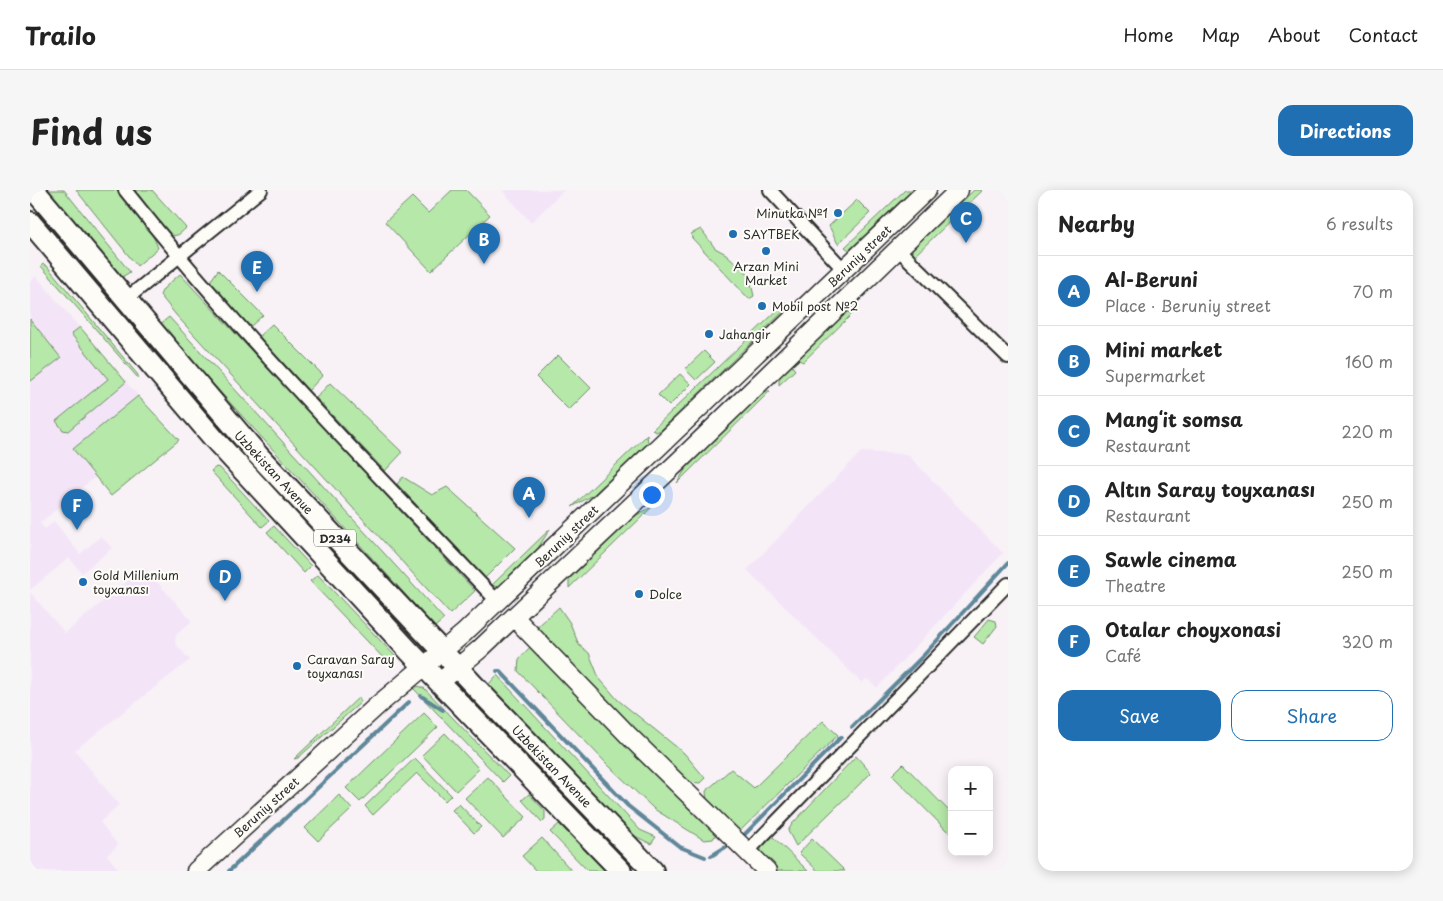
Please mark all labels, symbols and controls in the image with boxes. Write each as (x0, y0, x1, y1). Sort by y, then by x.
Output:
text: Trailo (25, 17, 96, 53)
text: Home (1123, 21, 1173, 48)
text: Map (1201, 21, 1240, 48)
text: About (1268, 21, 1320, 48)
text: Contact (1348, 21, 1418, 48)
text: Find us (30, 104, 152, 157)
button: Directions (1278, 105, 1413, 156)
pin: C (950, 202, 982, 243)
place label: Minutka №1 (756, 204, 828, 222)
marker: Minutka №1 (832, 207, 844, 219)
text: Nearby (1058, 207, 1135, 239)
text: 6 results (1326, 211, 1393, 235)
street label: Beruniy street (823, 221, 895, 291)
pin: B (468, 223, 500, 264)
place label: SAYTBEK (743, 225, 800, 243)
marker: SAYTBEK (727, 228, 739, 240)
marker: Arzan Mini Market (760, 245, 772, 257)
pin: E (241, 251, 273, 292)
place label: Arzan Mini Market (733, 257, 799, 289)
text: Al-Beruni (1105, 265, 1198, 293)
text: A (1068, 279, 1080, 303)
text: 70 m (1353, 279, 1393, 303)
text: Place · Beruniy street (1105, 293, 1271, 317)
place label: Mobil post №2 (772, 297, 858, 315)
marker: Mobil post №2 (756, 300, 768, 312)
place label: Jahangir (719, 325, 771, 343)
marker: Jahangir (703, 328, 715, 340)
text: Mini market (1105, 335, 1222, 363)
text: B (1069, 349, 1079, 373)
text: 160 m (1345, 349, 1393, 373)
text: Supermarket (1105, 363, 1205, 387)
text: Mangʻit somsa (1105, 405, 1243, 433)
text: C (1068, 419, 1080, 443)
text: 220 m (1342, 419, 1393, 443)
street label: Uzbekistan Avenue (230, 426, 318, 518)
text: Restaurant (1105, 433, 1191, 457)
text: Altın Saray toyxanası (1105, 475, 1315, 503)
pin: A (513, 477, 545, 518)
your location (639, 482, 665, 508)
pin: F (61, 489, 93, 530)
text: D (1068, 489, 1080, 513)
text: 250 m (1342, 489, 1393, 513)
street label: Beruniy street (530, 501, 602, 571)
text: Restaurant (1105, 503, 1191, 527)
road number: D234 (314, 529, 356, 546)
text: Sawle cinema (1105, 545, 1237, 573)
text: E (1069, 559, 1079, 583)
text: 250 m (1342, 559, 1393, 583)
pin: D (209, 560, 241, 601)
place label: Gold Millenium toyxanası (93, 566, 179, 598)
text: Theatre (1105, 573, 1166, 597)
marker: Gold Millenium toyxanası (77, 576, 89, 588)
place label: Dolce (649, 585, 682, 603)
marker: Dolce (633, 588, 645, 600)
text: Otalar choyxonasi (1105, 615, 1281, 643)
text: F (1069, 629, 1079, 653)
text: 320 m (1342, 629, 1393, 653)
text: Café (1105, 643, 1141, 667)
place label: Caravan Saray toyxanası (307, 650, 395, 682)
marker: Caravan Saray toyxanası (291, 660, 303, 672)
button: Save (1058, 690, 1221, 741)
button: Share (1231, 690, 1393, 741)
street label: Uzbekistan Avenue (508, 721, 597, 812)
map controls (948, 766, 993, 856)
button: + (948, 766, 993, 811)
street label: Beruniy street (229, 773, 303, 841)
button: − (948, 811, 993, 856)

